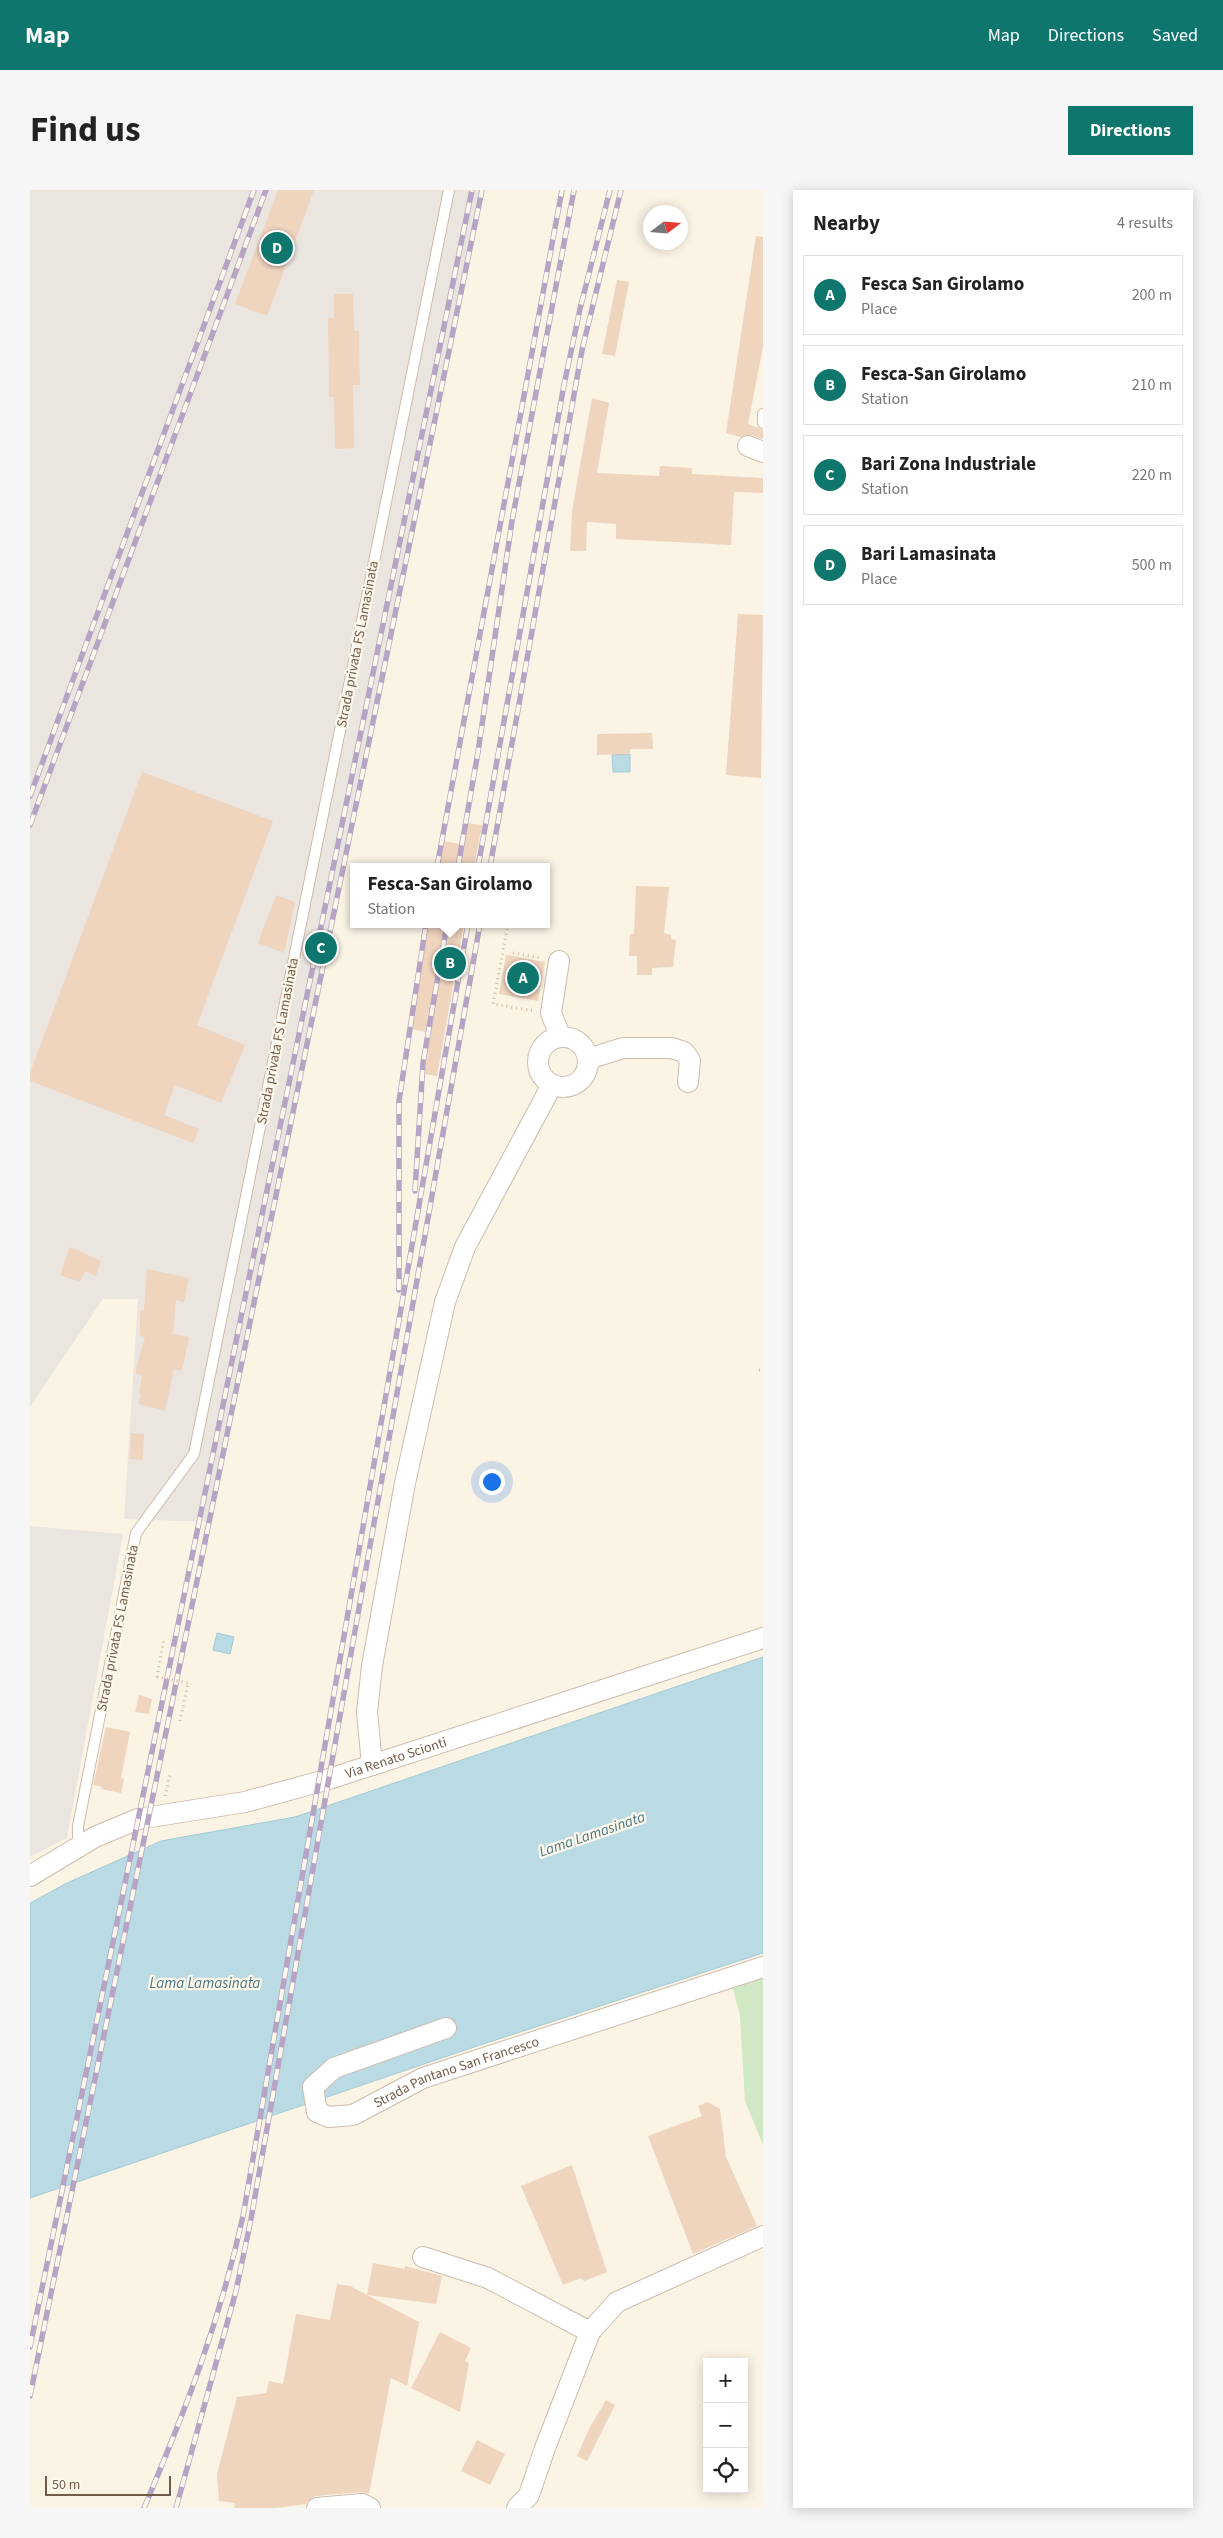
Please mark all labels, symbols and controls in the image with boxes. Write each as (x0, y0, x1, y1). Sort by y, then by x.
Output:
text: Map (25, 18, 70, 53)
text: Map (988, 23, 1020, 48)
text: Directions (1048, 23, 1124, 48)
text: Saved (1152, 23, 1198, 48)
text: Find us (30, 105, 140, 155)
button: Directions (1068, 106, 1193, 155)
north arrow (643, 205, 688, 250)
text: Nearby (813, 208, 880, 238)
text: 4 results (1117, 212, 1173, 234)
pin: D (261, 229, 293, 267)
text: Fesca San Girolamo (861, 271, 1024, 298)
text: A (825, 284, 835, 306)
text: 200 m (1132, 284, 1172, 306)
text: Place (861, 298, 897, 320)
text: Fesca-San Girolamo (861, 361, 1026, 388)
text: B (825, 374, 835, 396)
text: 210 m (1132, 374, 1172, 396)
text: Station (861, 388, 909, 410)
text: Bari Zona Industriale (861, 451, 1036, 478)
text: C (825, 464, 835, 486)
text: 220 m (1132, 464, 1172, 486)
text: Station (861, 478, 909, 500)
text: Bari Lamasinata (861, 541, 996, 568)
text: D (825, 554, 835, 576)
text: 500 m (1132, 554, 1172, 576)
street label: Strada privata FS Lamasinata (332, 559, 384, 729)
text: Place (861, 568, 897, 590)
popup (350, 863, 550, 928)
text: Fesca-San Girolamo (367, 871, 533, 898)
text: Station (367, 898, 415, 920)
pin: C (305, 929, 337, 967)
pin: B (434, 944, 466, 982)
street label: Strada privata FS Lamasinata (252, 956, 304, 1126)
pin: A (507, 959, 539, 997)
your location (479, 1469, 505, 1495)
street label: Strada privata FS Lamasinata (92, 1543, 144, 1713)
street label: Via Renato Scionti (343, 1732, 449, 1784)
water label: Lama Lamasinata (536, 1807, 648, 1862)
water label: Lama Lamasinata (150, 1973, 260, 1994)
street label: Strada Pantano San Francesco (370, 2032, 542, 2113)
map controls (703, 2358, 748, 2493)
button: + (703, 2358, 748, 2403)
button: − (703, 2403, 748, 2448)
button: locate (703, 2448, 748, 2493)
scale bar (45, 2473, 171, 2496)
text: 50 m (52, 2475, 80, 2495)

